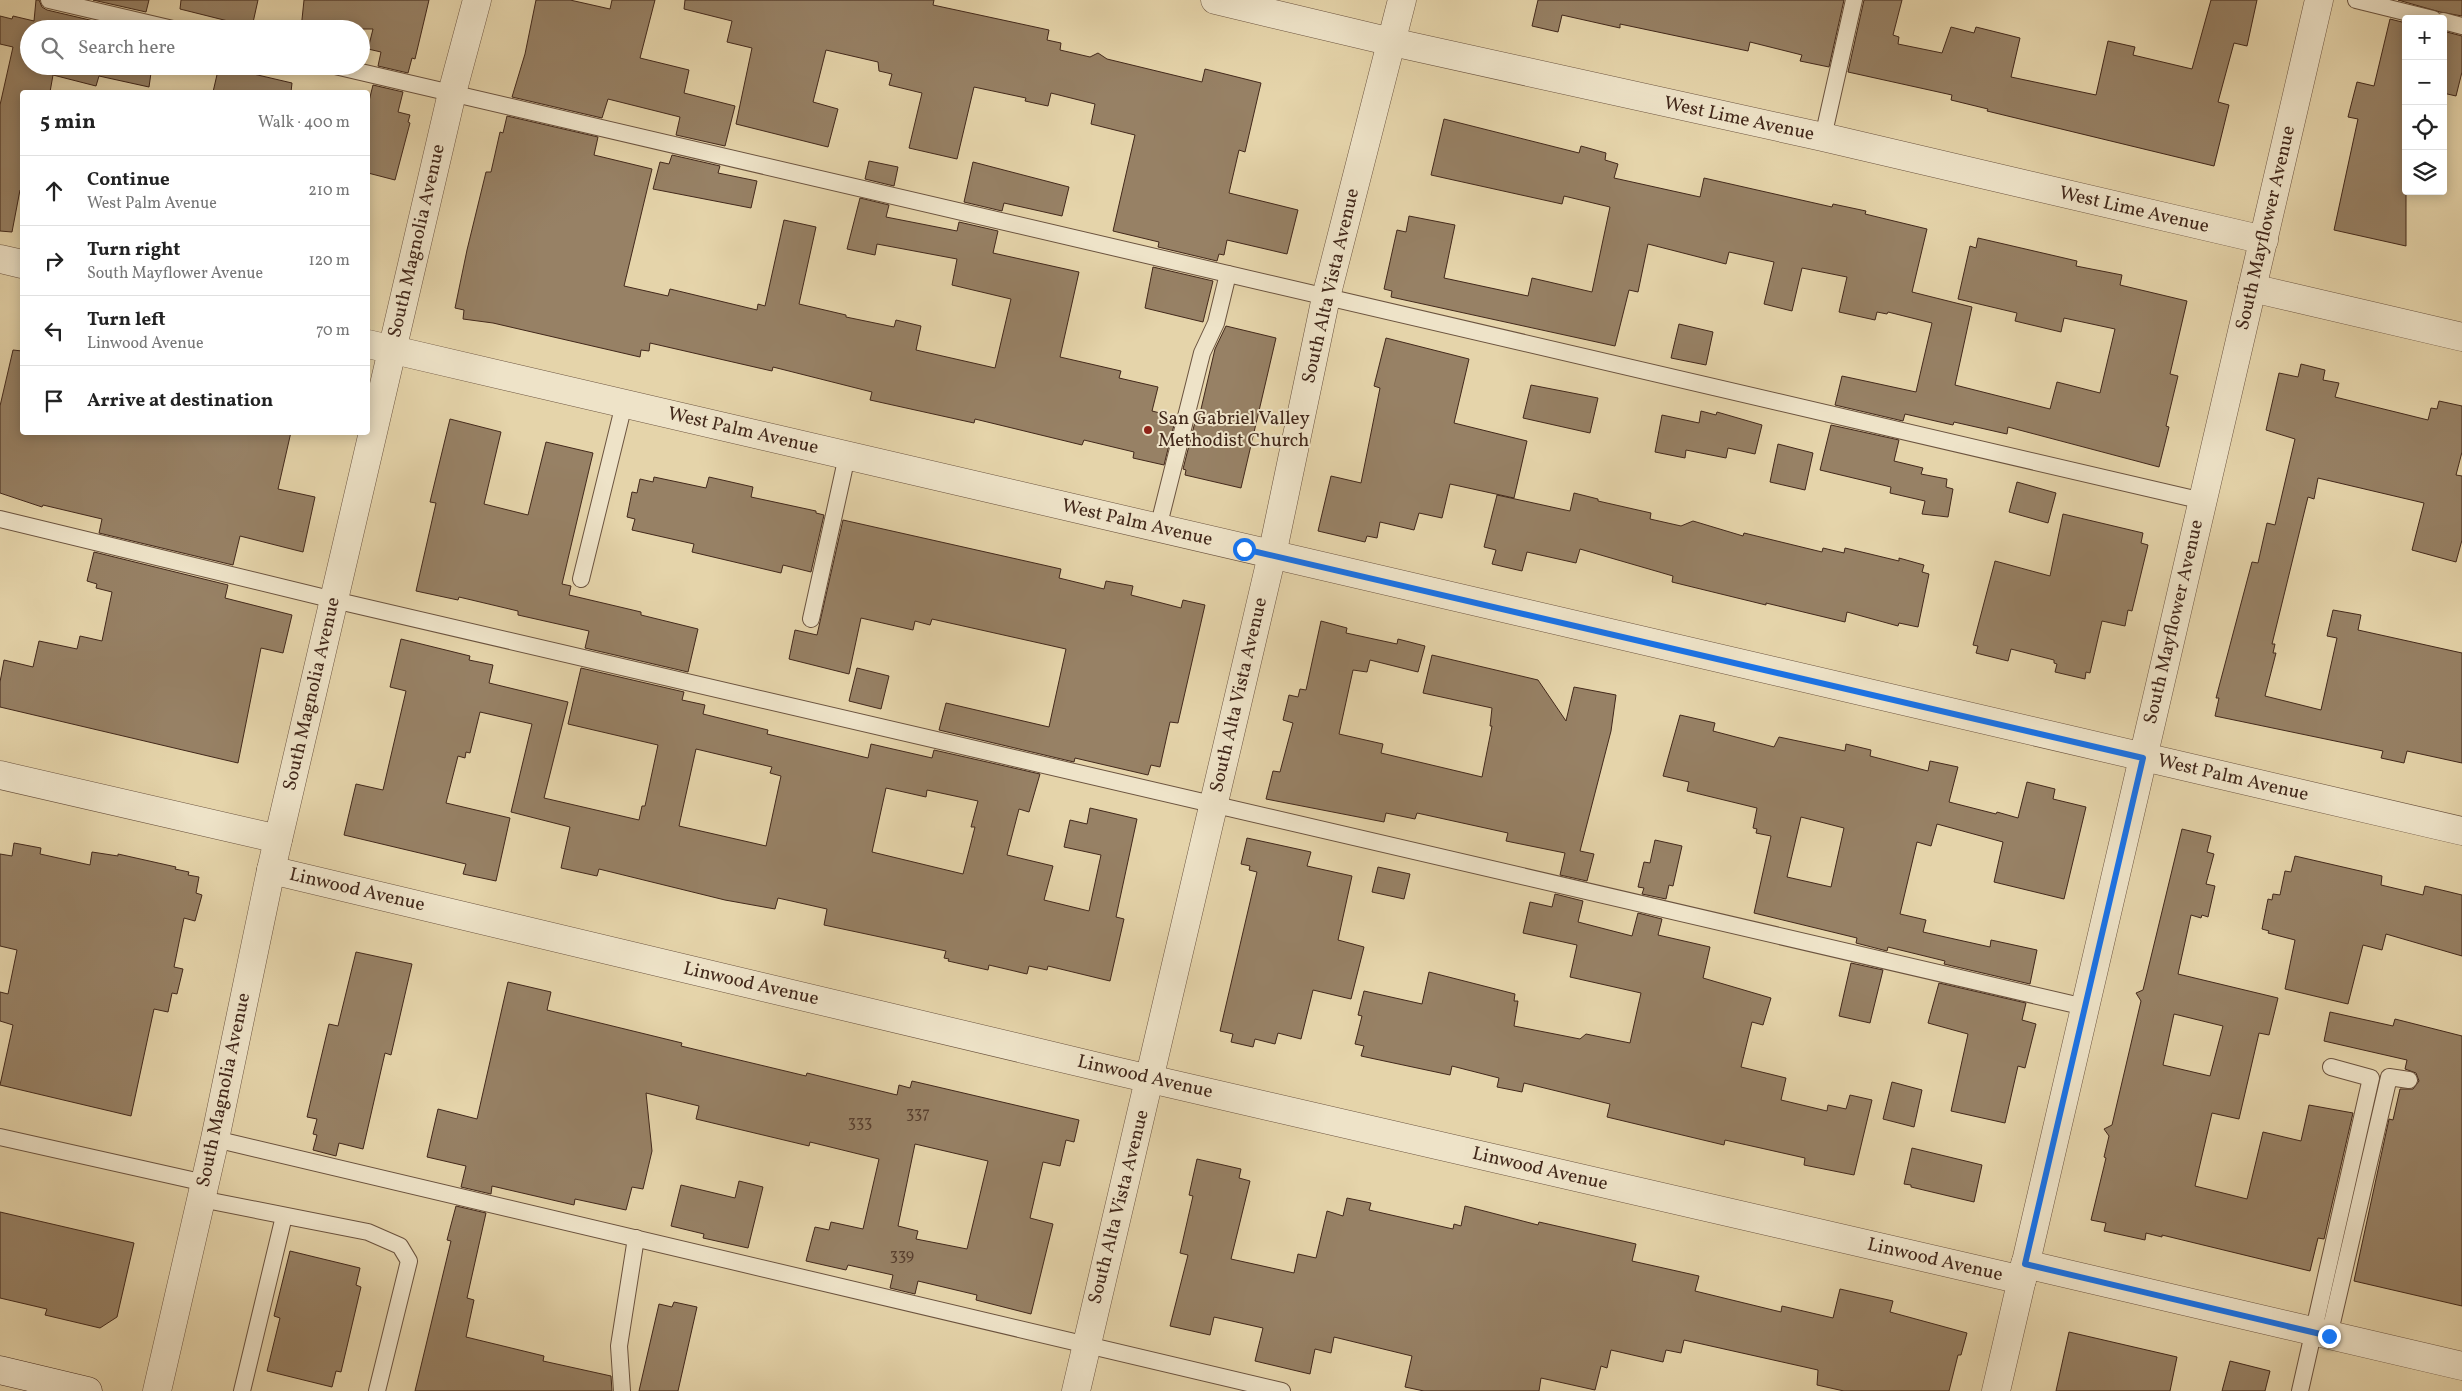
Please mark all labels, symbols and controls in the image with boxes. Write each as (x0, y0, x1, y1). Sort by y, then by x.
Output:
map controls (2402, 15, 2447, 195)
button: + (2402, 15, 2447, 60)
search box (20, 20, 370, 75)
icon: search (38, 34, 66, 62)
text: Search here (78, 35, 175, 61)
button: − (2402, 60, 2447, 105)
street label: West Lime Avenue (1661, 90, 1817, 148)
button: locate (2402, 105, 2447, 150)
text: 5 min (40, 108, 96, 137)
text: Walk · 400 m (258, 112, 350, 134)
street label: South Mayflower Avenue (2230, 123, 2302, 333)
street label: South Magnolia Avenue (382, 142, 452, 340)
button: layers (2402, 150, 2447, 195)
text: Continue (87, 167, 170, 193)
icon: ahead (40, 177, 68, 205)
text: 210 m (308, 180, 350, 202)
street label: West Lime Avenue (2056, 180, 2212, 240)
street label: South Alta Vista Avenue (1296, 186, 1366, 386)
text: West Palm Avenue (87, 193, 217, 215)
text: Turn right (87, 237, 180, 263)
icon: right (40, 247, 68, 275)
text: 120 m (308, 250, 350, 272)
text: South Mayflower Avenue (87, 263, 263, 285)
text: Turn left (87, 307, 166, 333)
icon: left (40, 317, 68, 345)
text: 70 m (316, 320, 350, 342)
text: Linwood Avenue (87, 333, 204, 355)
icon: arrive (40, 387, 68, 415)
text: Arrive at destination (87, 388, 273, 414)
street label: West Palm Avenue (665, 401, 821, 461)
place label: San Gabriel Valley Methodist Church (1158, 406, 1310, 454)
marker: San Gabriel Valley Methodist Church (1142, 424, 1154, 436)
street label: West Palm Avenue (1059, 493, 1215, 553)
street label: South Mayflower Avenue (2138, 517, 2210, 727)
route start (1233, 538, 1256, 561)
street label: South Magnolia Avenue (277, 595, 347, 793)
street label: South Alta Vista Avenue (1204, 595, 1274, 795)
street label: West Palm Avenue (2155, 748, 2311, 808)
street label: Linwood Avenue (287, 862, 427, 918)
street label: Linwood Avenue (681, 956, 821, 1012)
street label: South Magnolia Avenue (191, 990, 257, 1190)
street label: Linwood Avenue (1075, 1049, 1215, 1105)
house number: 337 (906, 1103, 930, 1125)
street label: South Alta Vista Avenue (1082, 1107, 1156, 1307)
house number: 333 (848, 1112, 872, 1134)
street label: Linwood Avenue (1470, 1141, 1610, 1197)
street label: Linwood Avenue (1865, 1232, 2005, 1288)
house number: 339 (890, 1245, 914, 1267)
route end (2318, 1325, 2341, 1348)

